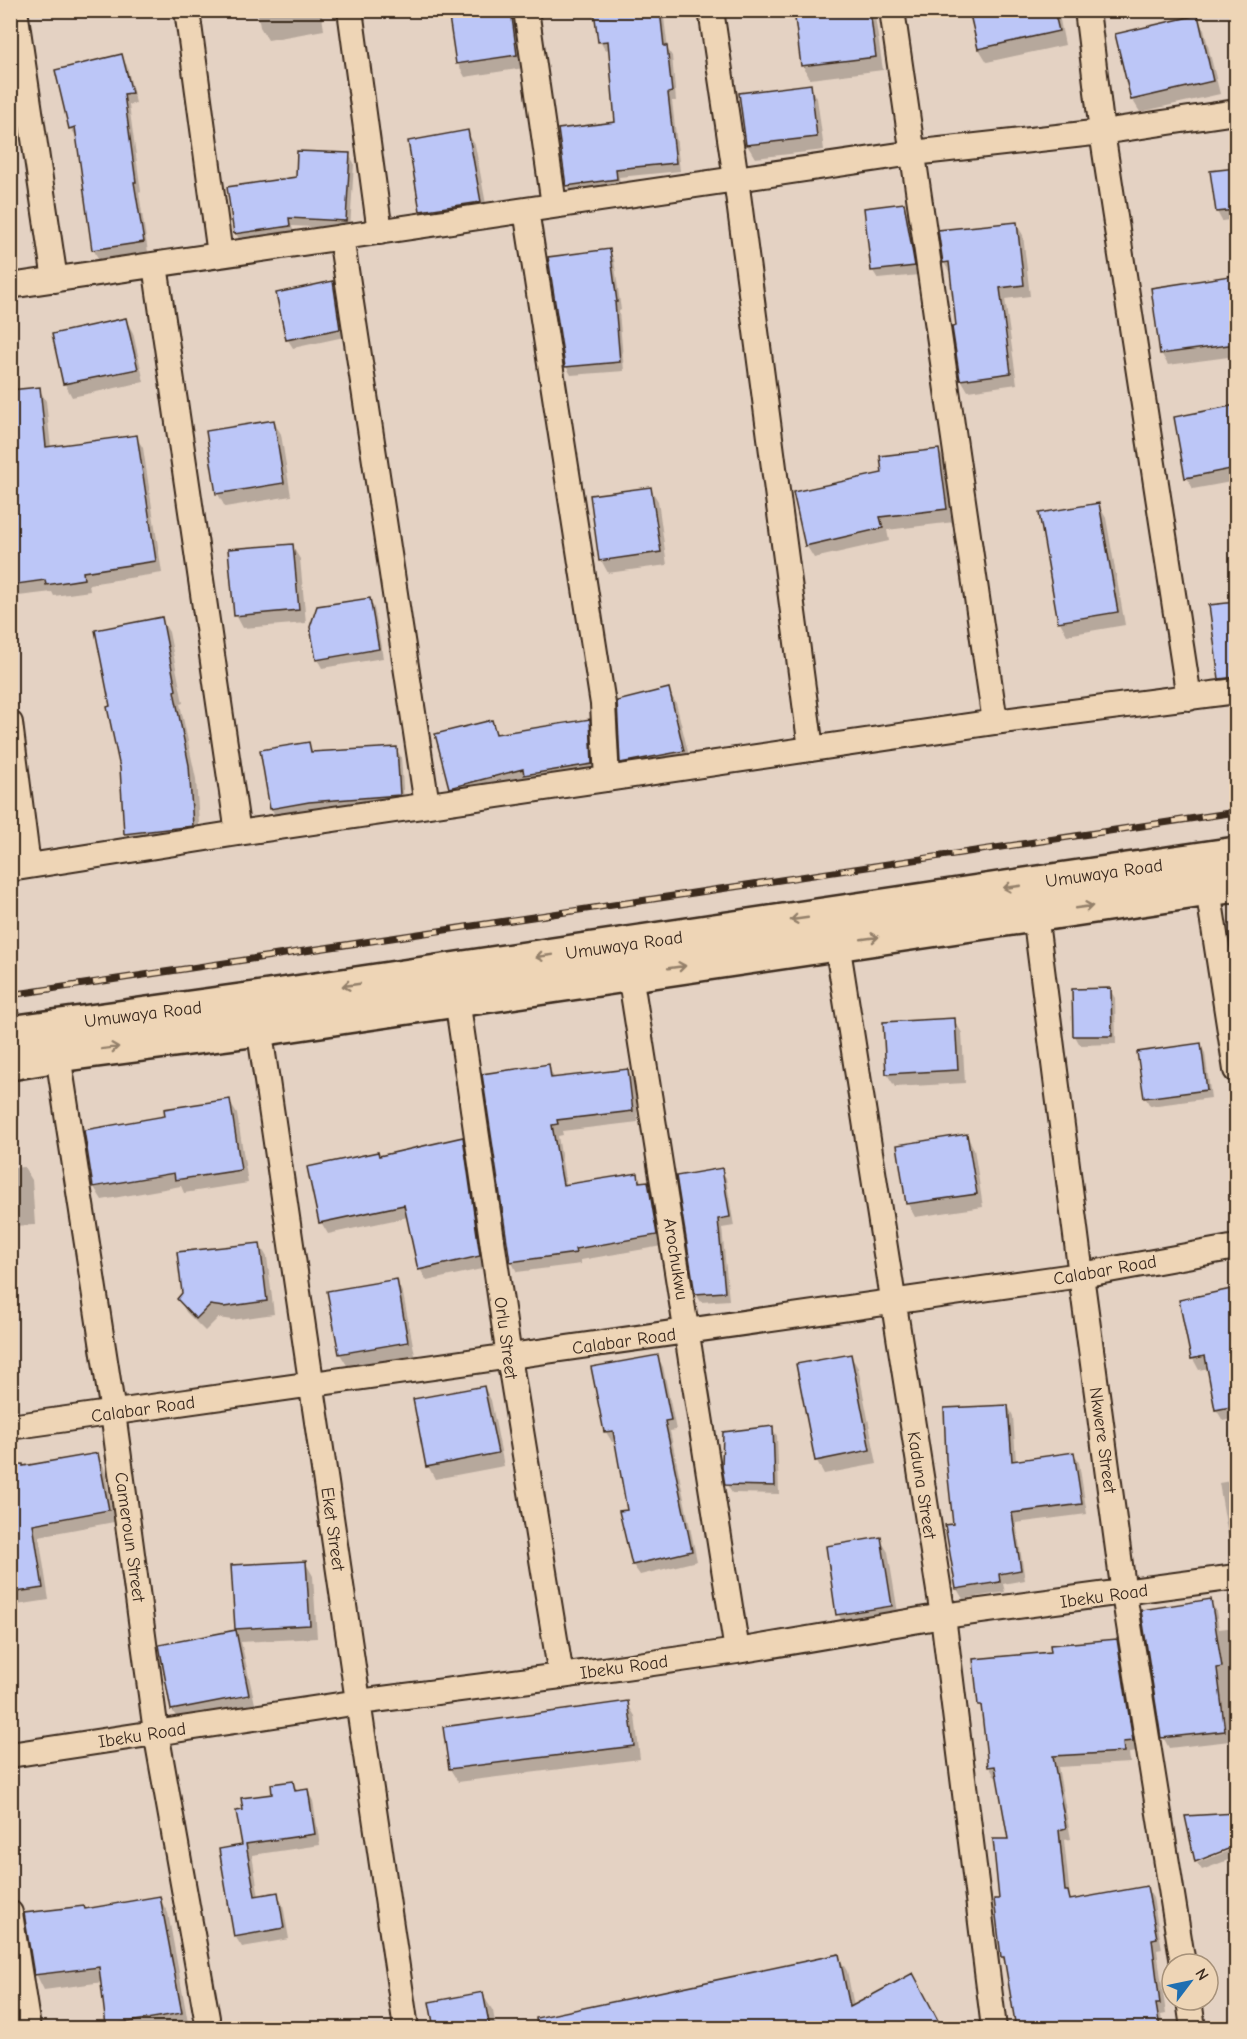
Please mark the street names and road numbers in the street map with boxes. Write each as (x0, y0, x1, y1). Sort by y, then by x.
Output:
street label: Umuwaya Road (1044, 855, 1164, 892)
street label: Umuwaya Road (564, 927, 684, 964)
street label: Umuwaya Road (83, 997, 203, 1032)
street label: Arochukwu (659, 1216, 692, 1302)
street label: Calabar Road (1052, 1251, 1158, 1290)
street label: Orlu Street (489, 1296, 522, 1381)
street label: Calabar Road (571, 1324, 677, 1359)
street label: Nkwere Street (1085, 1386, 1120, 1495)
street label: Calabar Road (90, 1392, 196, 1427)
street label: Kaduna Street (903, 1430, 940, 1541)
street label: Cameroun Street (110, 1471, 149, 1604)
street label: Eket Street (316, 1486, 349, 1573)
street label: Ibeku Road (1059, 1580, 1149, 1613)
street label: Ibeku Road (579, 1651, 669, 1684)
street label: Ibeku Road (97, 1718, 187, 1753)

